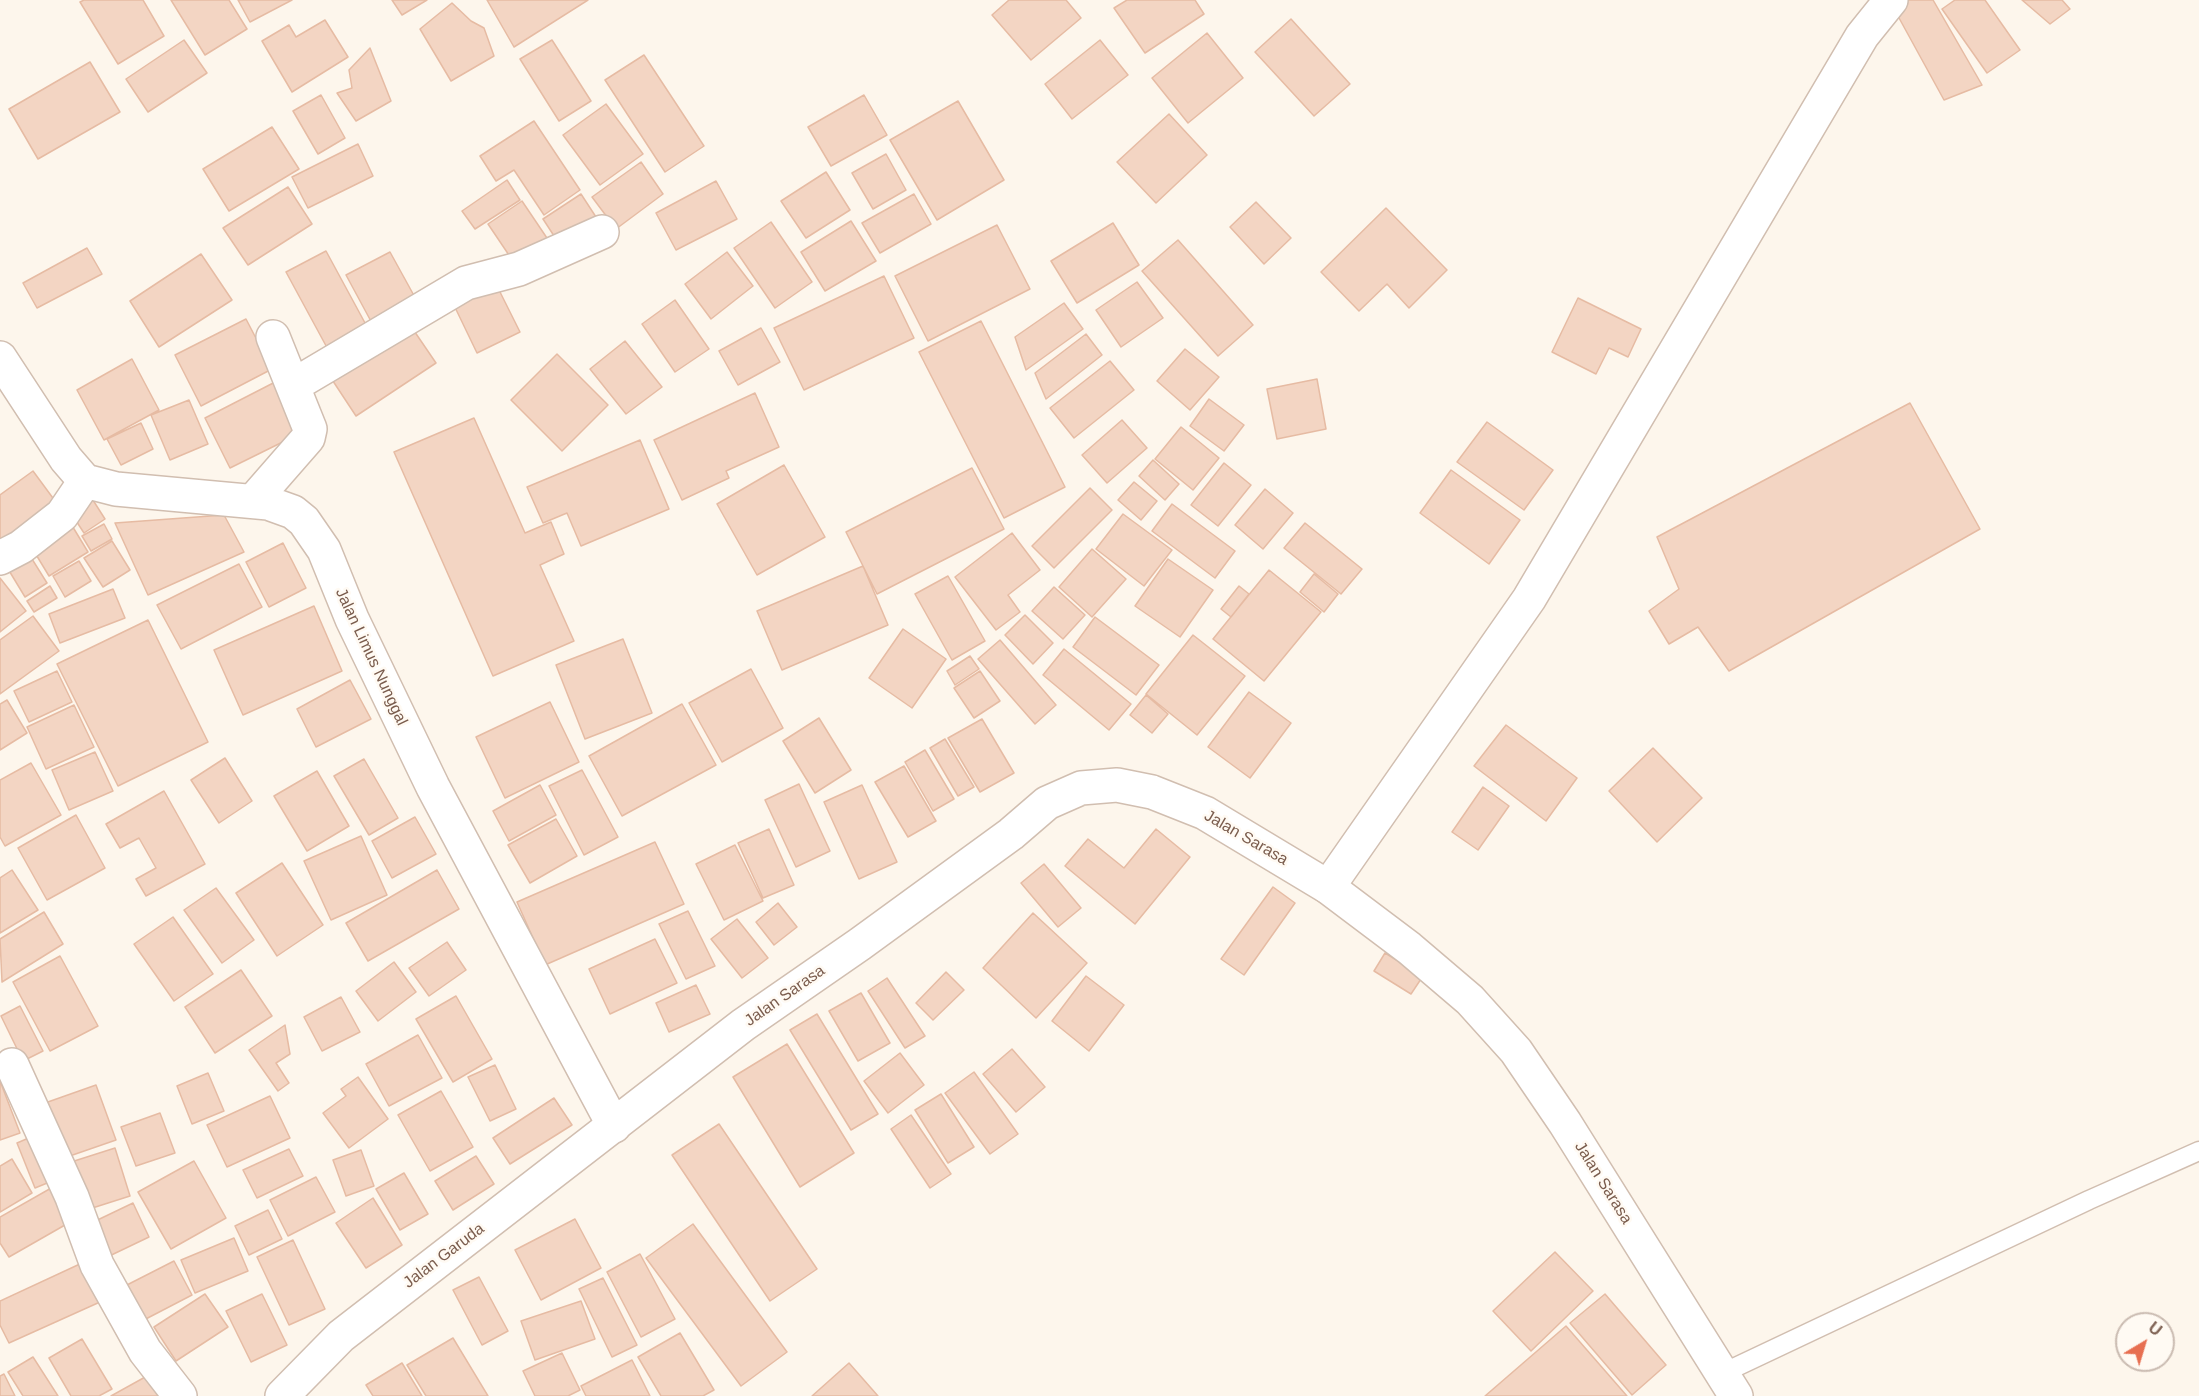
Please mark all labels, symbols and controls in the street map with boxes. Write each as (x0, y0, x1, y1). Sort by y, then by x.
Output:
street label: Jalan Limus Nunggal (331, 585, 411, 729)
street label: Jalan Sarasa (1201, 806, 1291, 870)
street label: Jalan Sarasa (741, 961, 829, 1031)
street label: Jalan Sarasa (1570, 1138, 1636, 1228)
street label: Jalan Garuda (400, 1219, 488, 1293)
north arrow (2115, 1312, 2175, 1372)
text: U (2145, 1319, 2165, 1339)

